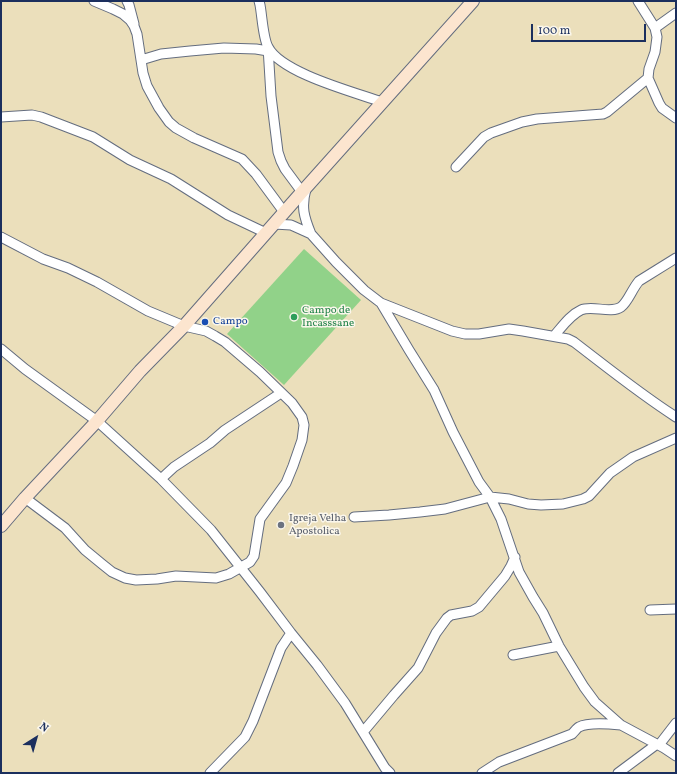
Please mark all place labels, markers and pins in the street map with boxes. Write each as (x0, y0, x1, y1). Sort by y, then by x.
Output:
place label: Campo de Incasssane (302, 304, 354, 330)
marker: Campo de Incasssane (289, 312, 299, 322)
place label: Campo (213, 315, 248, 329)
marker: Campo (200, 317, 210, 327)
place label: Igreja Velha Apostolica (289, 512, 346, 538)
marker: Igreja Velha Apostolica (276, 520, 286, 530)

